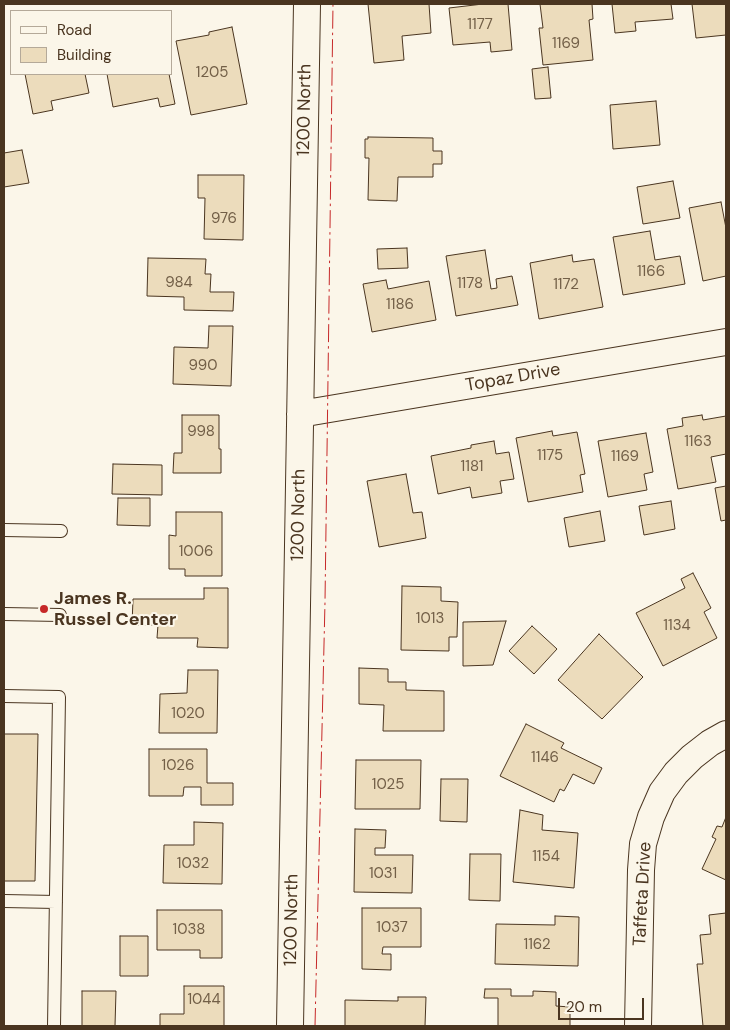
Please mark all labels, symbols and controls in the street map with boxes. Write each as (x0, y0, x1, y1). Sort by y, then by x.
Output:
legend (10, 10, 172, 75)
house number: 1177 (467, 16, 493, 34)
text: Road (57, 20, 92, 40)
house number: 1169 (552, 35, 580, 53)
text: Building (57, 45, 112, 65)
house number: 1205 (196, 64, 228, 82)
street label: 1200 North (293, 64, 317, 156)
house number: 976 (211, 210, 237, 228)
house number: 1166 (637, 263, 665, 281)
house number: 984 (165, 274, 193, 292)
house number: 1178 (457, 275, 483, 293)
house number: 1172 (553, 276, 579, 294)
house number: 1186 (386, 296, 414, 314)
house number: 990 (188, 357, 218, 375)
street label: Topaz Drive (464, 359, 562, 397)
house number: 998 (187, 423, 215, 441)
house number: 1163 (684, 433, 712, 451)
house number: 1175 (537, 447, 563, 465)
house number: 1169 (611, 448, 639, 466)
house number: 1181 (461, 458, 483, 476)
street label: 1200 North (287, 469, 311, 561)
house number: 1006 (179, 543, 213, 561)
place label: James R. Russel Center (54, 588, 176, 630)
marker: James R. Russel Center (38, 603, 50, 615)
house number: 1013 (416, 610, 444, 628)
house number: 1134 (663, 617, 691, 635)
house number: 1020 (171, 705, 205, 723)
house number: 1146 (531, 749, 559, 767)
house number: 1026 (162, 757, 194, 775)
house number: 1025 (372, 776, 404, 794)
street label: Taffeta Drive (629, 841, 657, 947)
house number: 1154 (532, 848, 560, 866)
house number: 1032 (177, 855, 209, 873)
house number: 1031 (369, 865, 397, 883)
street label: 1200 North (280, 874, 304, 966)
house number: 1037 (376, 919, 408, 937)
house number: 1038 (173, 921, 205, 939)
house number: 1162 (523, 936, 551, 954)
scale bar (560, 988, 646, 1020)
house number: 1044 (187, 991, 221, 1009)
text: 20 m (566, 997, 602, 1017)

